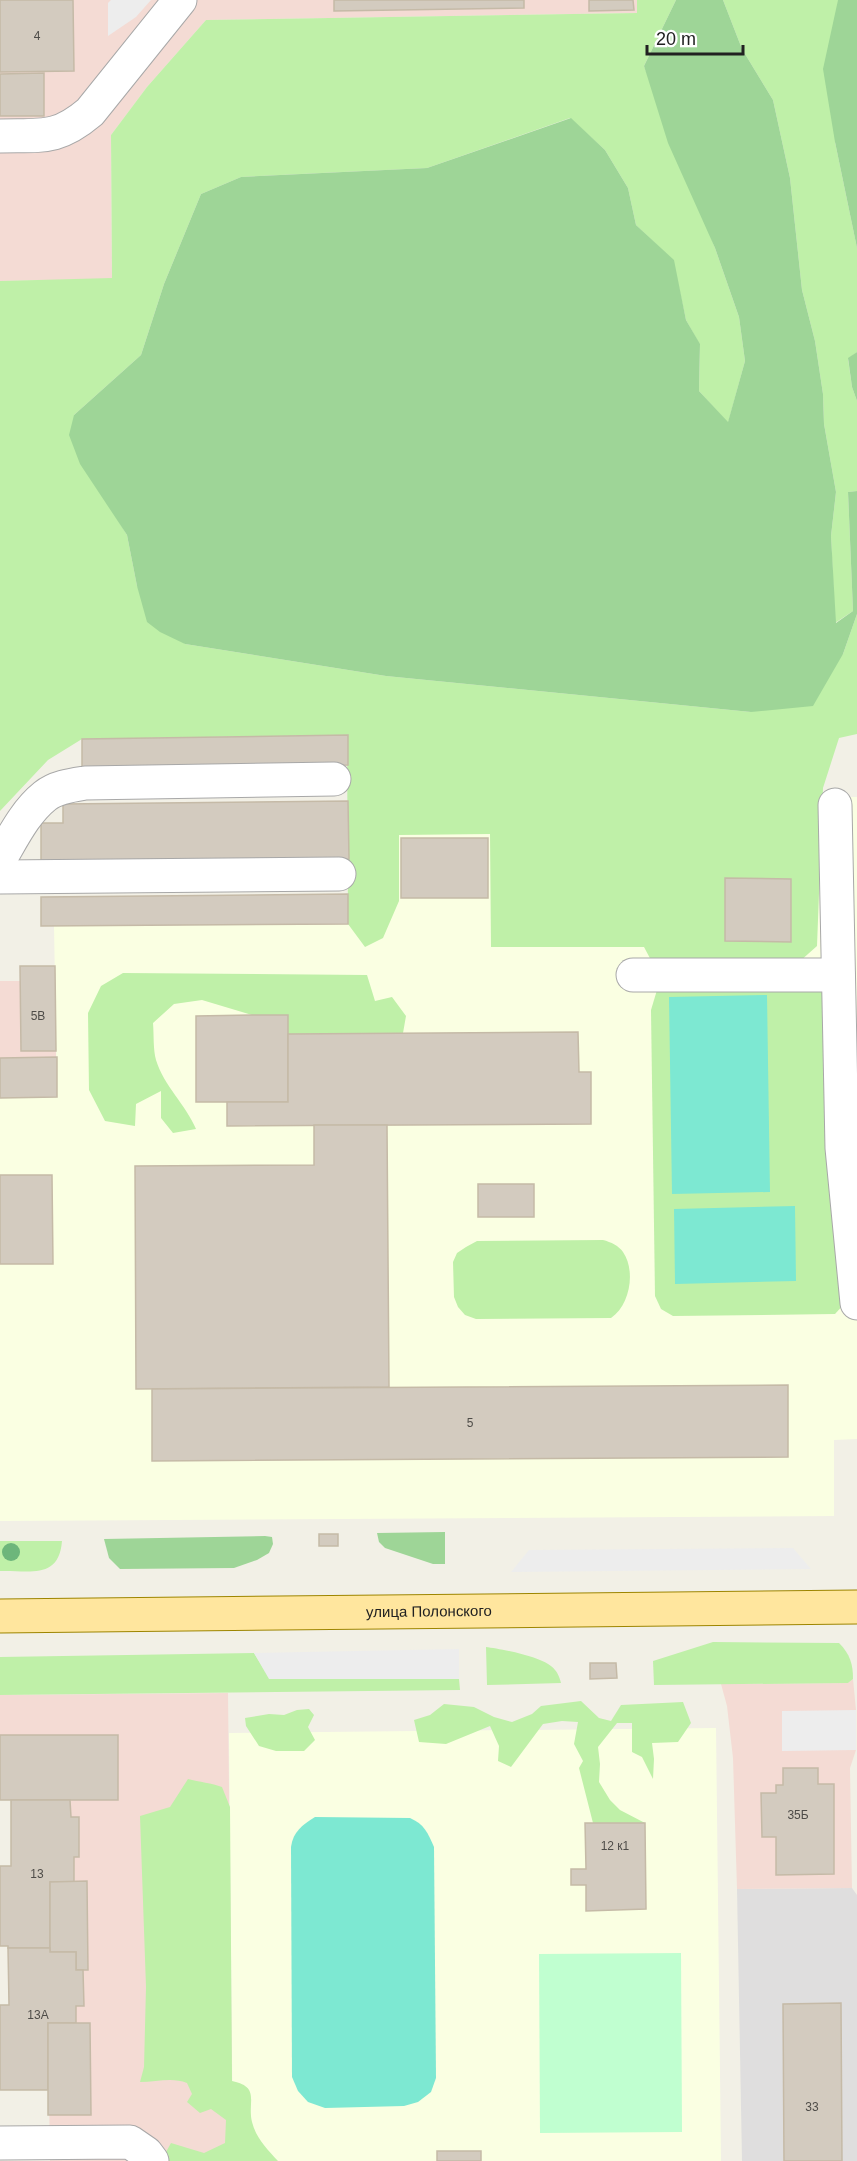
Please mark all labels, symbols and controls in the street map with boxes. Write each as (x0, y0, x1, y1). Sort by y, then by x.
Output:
scale bar (647, 18, 743, 56)
house number: 4 (34, 29, 41, 43)
text: 20 m (656, 29, 696, 49)
house number: 5В (31, 1009, 45, 1023)
house number: 5 (467, 1416, 474, 1430)
street label: улица Полонского (366, 1602, 492, 1620)
house number: 35Б (787, 1808, 809, 1822)
house number: 12 к1 (601, 1839, 630, 1853)
house number: 13 (30, 1867, 44, 1881)
house number: 13А (27, 2008, 49, 2022)
house number: 33 (805, 2100, 819, 2114)

